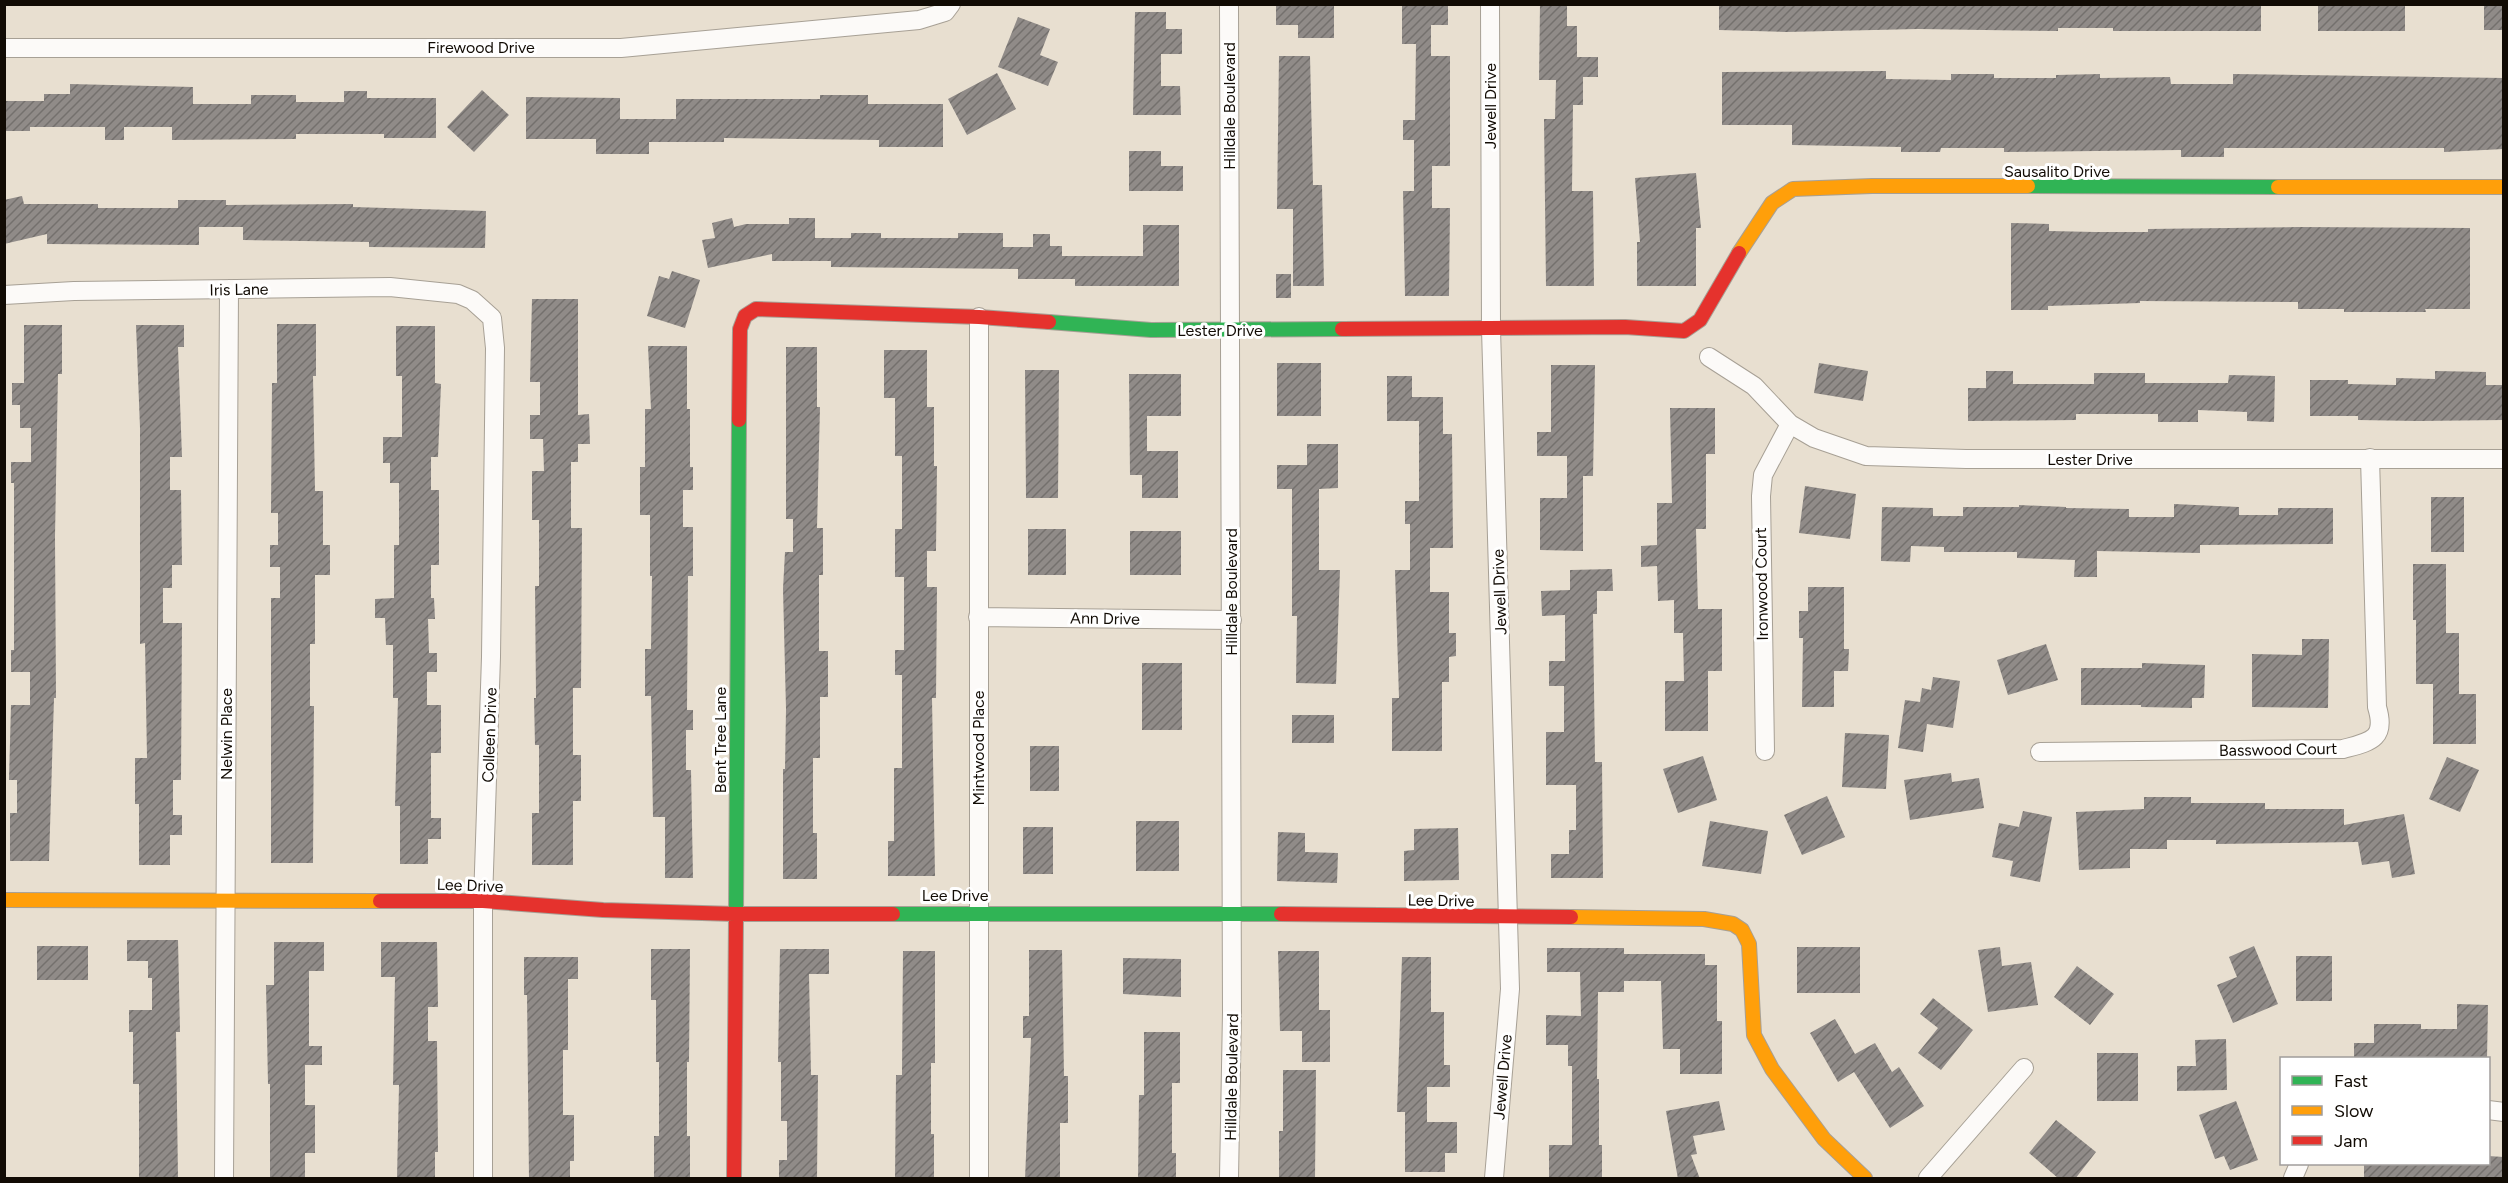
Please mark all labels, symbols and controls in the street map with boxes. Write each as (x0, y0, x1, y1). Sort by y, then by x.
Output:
street label: Firewood Drive (427, 38, 535, 57)
street label: Hilldale Boulevard (1220, 42, 1239, 170)
street label: Jewell Drive (1481, 63, 1500, 149)
street label: Sausalito Drive (2004, 162, 2110, 181)
street label: Iris Lane (209, 279, 269, 300)
street label: Lester Drive (1177, 321, 1263, 340)
street label: Lester Drive (2047, 450, 2133, 469)
street label: Ironwood Court (1751, 527, 1772, 641)
street label: Hilldale Boulevard (1222, 528, 1241, 656)
street label: Jewell Drive (1488, 548, 1510, 635)
street label: Ann Drive (1070, 608, 1140, 629)
street label: Bent Tree Lane (711, 686, 730, 793)
street label: Colleen Drive (478, 687, 501, 783)
street label: Nelwin Place (217, 688, 236, 780)
street label: Mintwood Place (969, 690, 988, 805)
street label: Basswood Court (2219, 739, 2337, 760)
street label: Lee Drive (436, 875, 504, 896)
street label: Lee Drive (922, 886, 989, 905)
street label: Lee Drive (1407, 890, 1475, 911)
street label: Hilldale Boulevard (1221, 1013, 1242, 1141)
street label: Jewell Drive (1489, 1033, 1516, 1121)
legend (2280, 1057, 2490, 1165)
text: Fast (2334, 1070, 2368, 1092)
text: Slow (2334, 1100, 2373, 1122)
text: Jam (2334, 1130, 2368, 1152)

